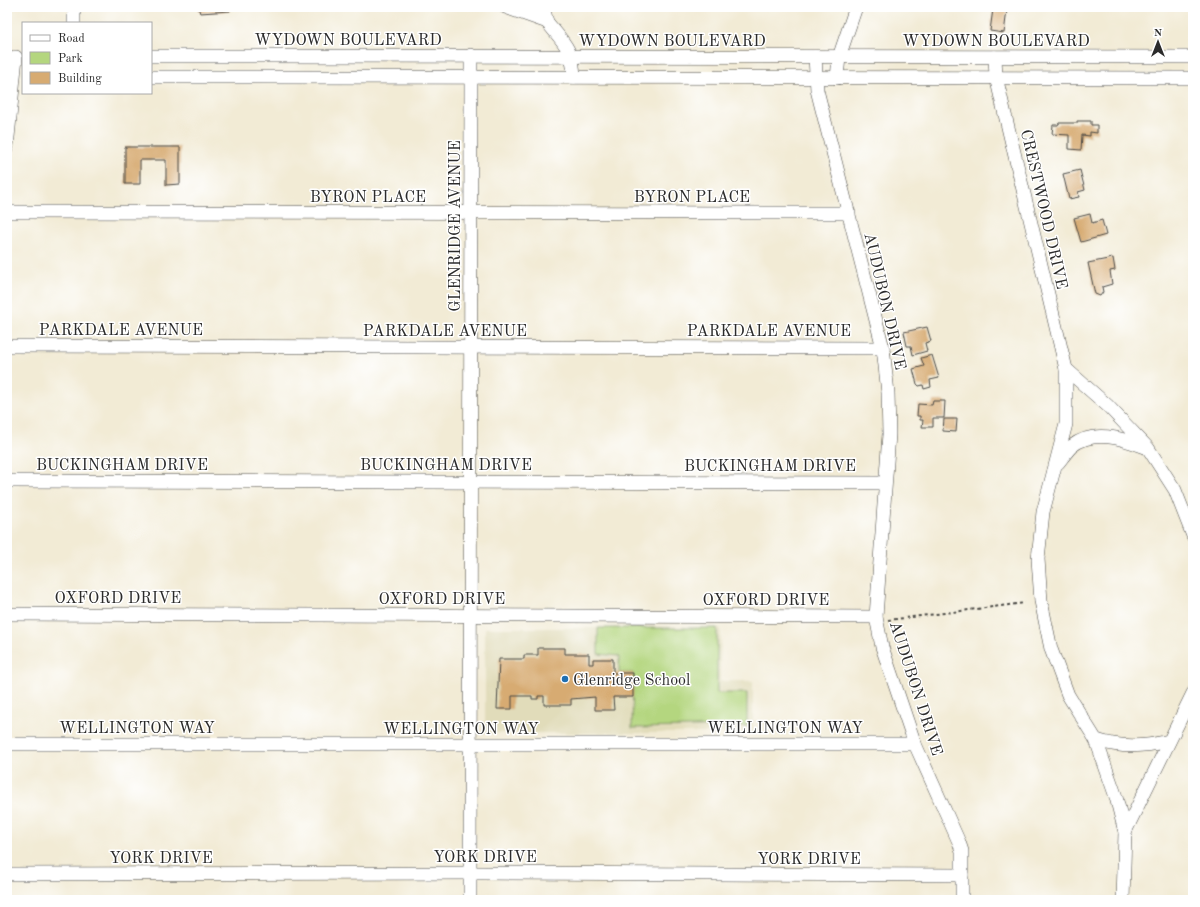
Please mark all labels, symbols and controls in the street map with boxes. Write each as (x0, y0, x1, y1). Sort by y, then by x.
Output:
legend (22, 22, 152, 94)
north arrow (1138, 22, 1178, 62)
text: N (1154, 28, 1163, 39)
text: Road (58, 33, 85, 45)
street label: WYDOWN BOULEVARD (254, 33, 442, 49)
street label: WYDOWN BOULEVARD (578, 34, 766, 50)
street label: WYDOWN BOULEVARD (902, 34, 1090, 50)
text: Park (58, 53, 83, 65)
text: Building (58, 73, 102, 85)
street label: CRESTWOOD DRIVE (1017, 128, 1069, 291)
street label: GLENRIDGE AVENUE (448, 140, 464, 312)
street label: BYRON PLACE (310, 190, 426, 206)
street label: BYRON PLACE (634, 190, 750, 206)
street label: AUDUBON DRIVE (860, 231, 908, 372)
street label: PARKDALE AVENUE (39, 323, 203, 339)
street label: PARKDALE AVENUE (363, 324, 527, 340)
street label: PARKDALE AVENUE (687, 324, 851, 340)
street label: BUCKINGHAM DRIVE (36, 458, 208, 474)
street label: BUCKINGHAM DRIVE (360, 458, 532, 474)
street label: BUCKINGHAM DRIVE (684, 459, 856, 475)
street label: OXFORD DRIVE (55, 591, 181, 607)
street label: OXFORD DRIVE (379, 592, 505, 608)
street label: OXFORD DRIVE (703, 593, 829, 609)
street label: AUDUBON DRIVE (886, 619, 944, 758)
place label: Glenridge School (573, 673, 690, 689)
marker: Glenridge School (560, 674, 570, 684)
street label: WELLINGTON WAY (59, 721, 215, 737)
street label: WELLINGTON WAY (707, 721, 863, 737)
street label: WELLINGTON WAY (383, 722, 539, 738)
street label: YORK DRIVE (433, 850, 537, 866)
street label: YORK DRIVE (109, 851, 213, 867)
street label: YORK DRIVE (757, 852, 861, 868)

